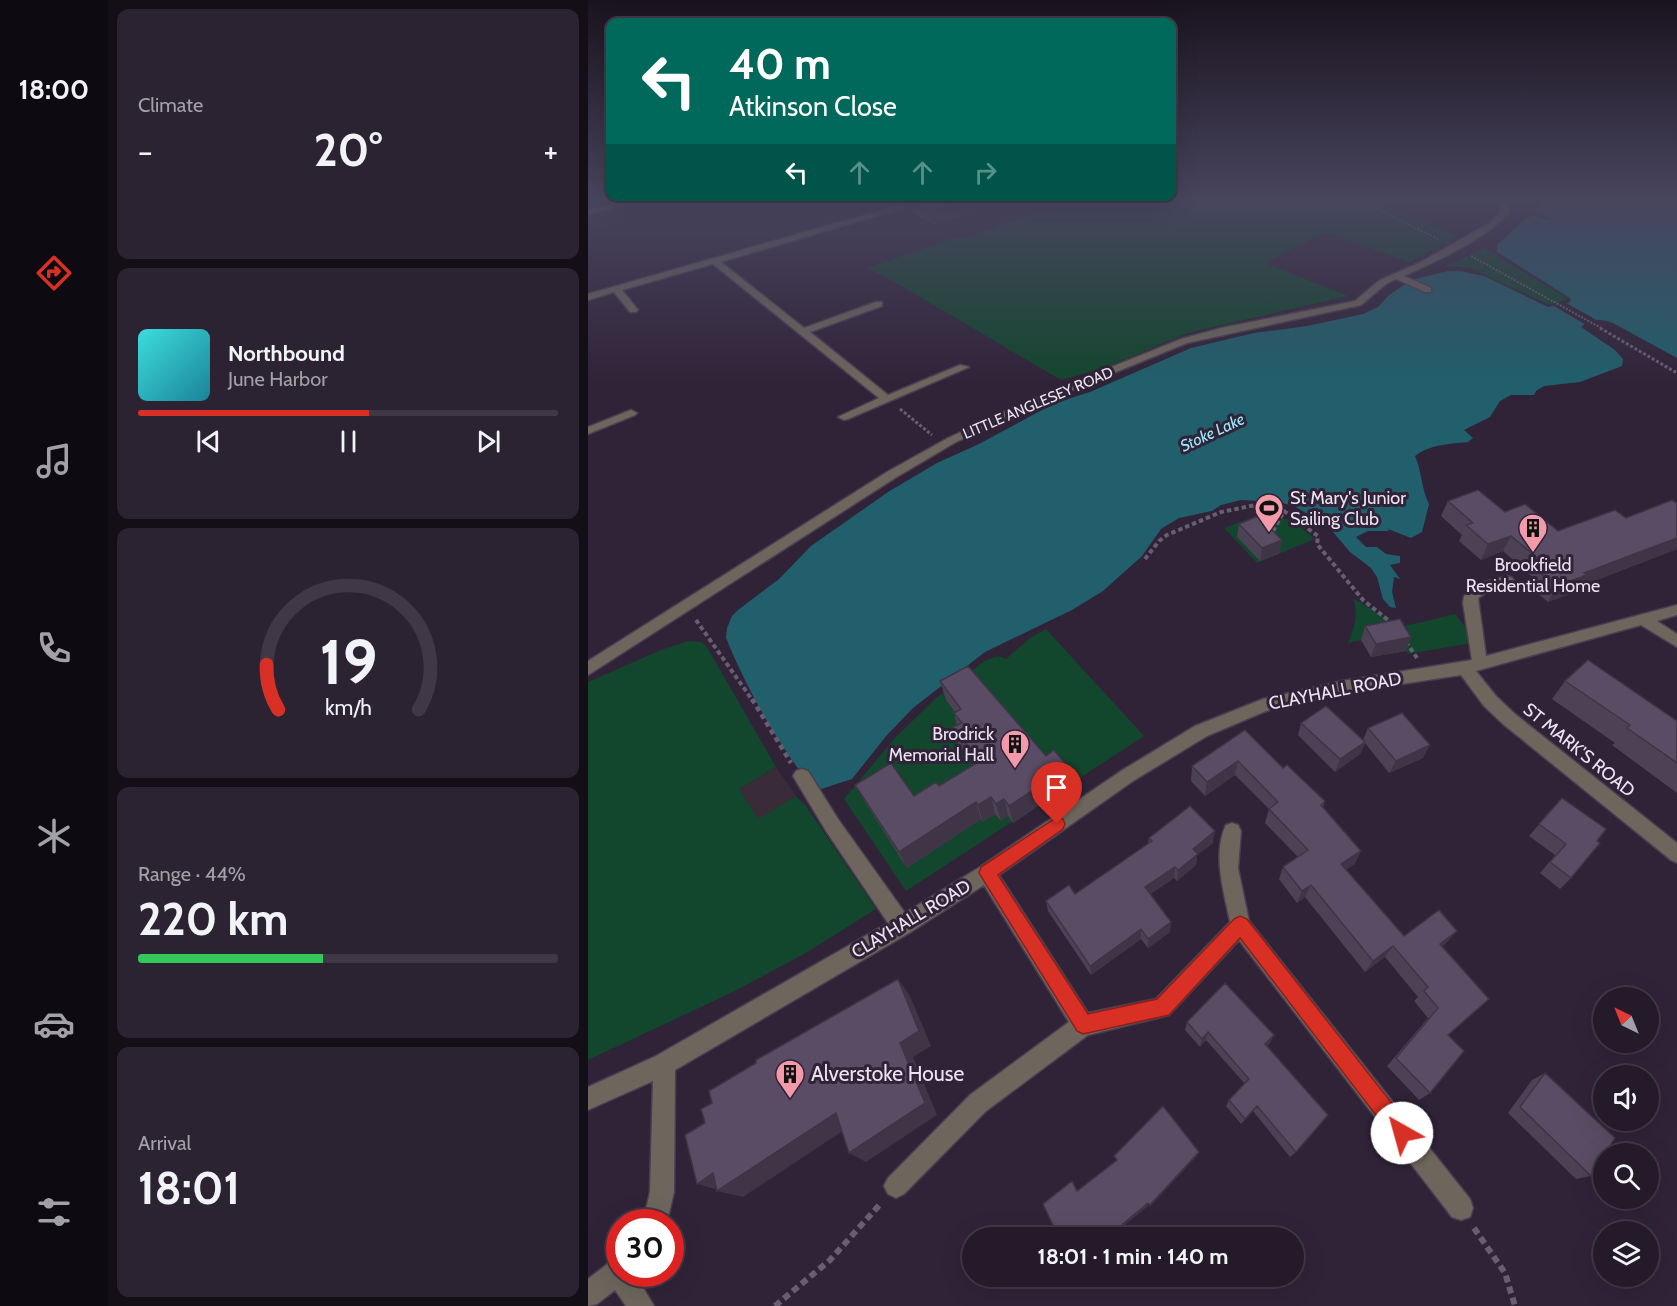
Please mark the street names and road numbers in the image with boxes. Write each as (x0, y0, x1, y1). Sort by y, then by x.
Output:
street label: LITTLE ANGLESEY ROAD (960, 363, 1116, 443)
street label: CLAYHALL ROAD (1267, 667, 1403, 715)
street label: ST MARK'S ROAD (1519, 698, 1639, 802)
street label: CLAYHALL ROAD (848, 875, 974, 963)

